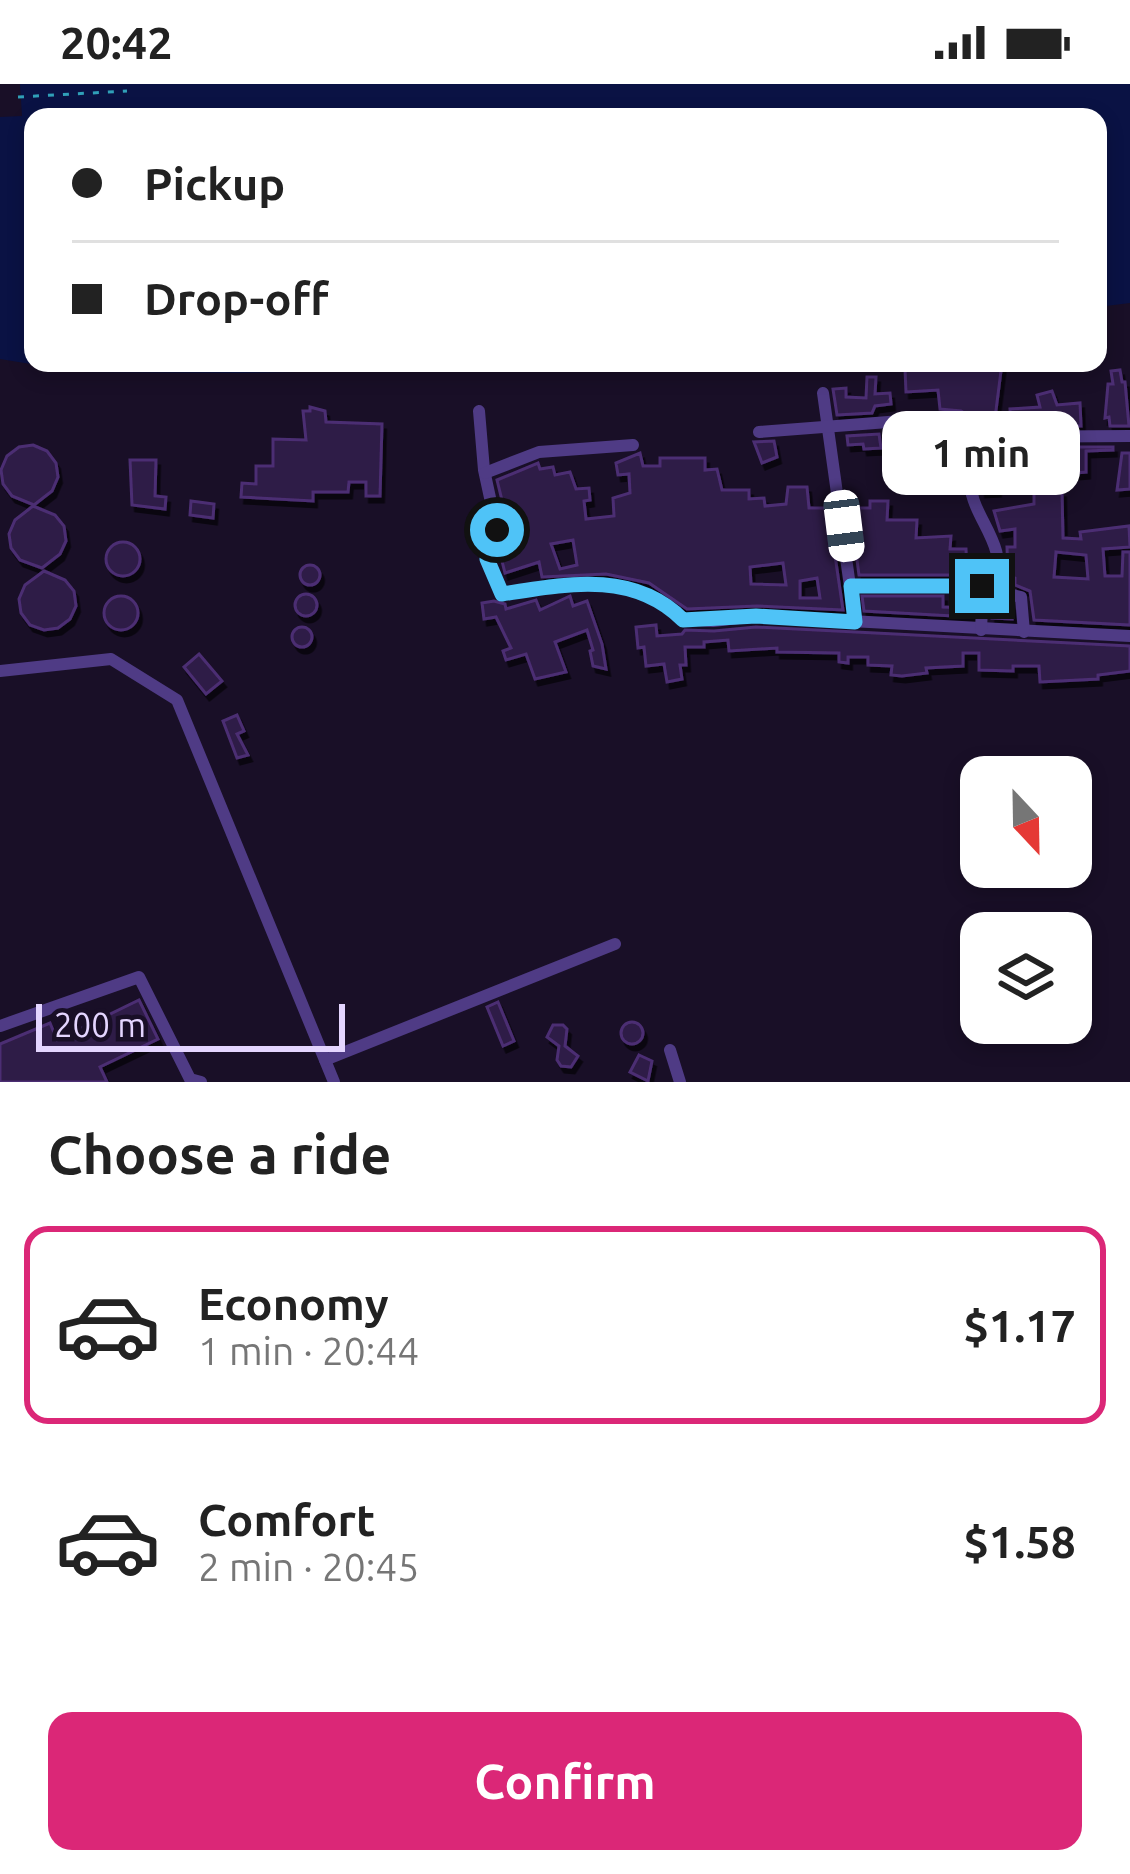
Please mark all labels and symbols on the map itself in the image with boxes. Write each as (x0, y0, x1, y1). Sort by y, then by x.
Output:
callout: 1 min (883, 412, 1081, 496)
car (822, 488, 866, 564)
route start (470, 503, 524, 557)
route end (955, 559, 1009, 613)
north arrow (960, 756, 1092, 888)
scale bar (36, 998, 345, 1051)

